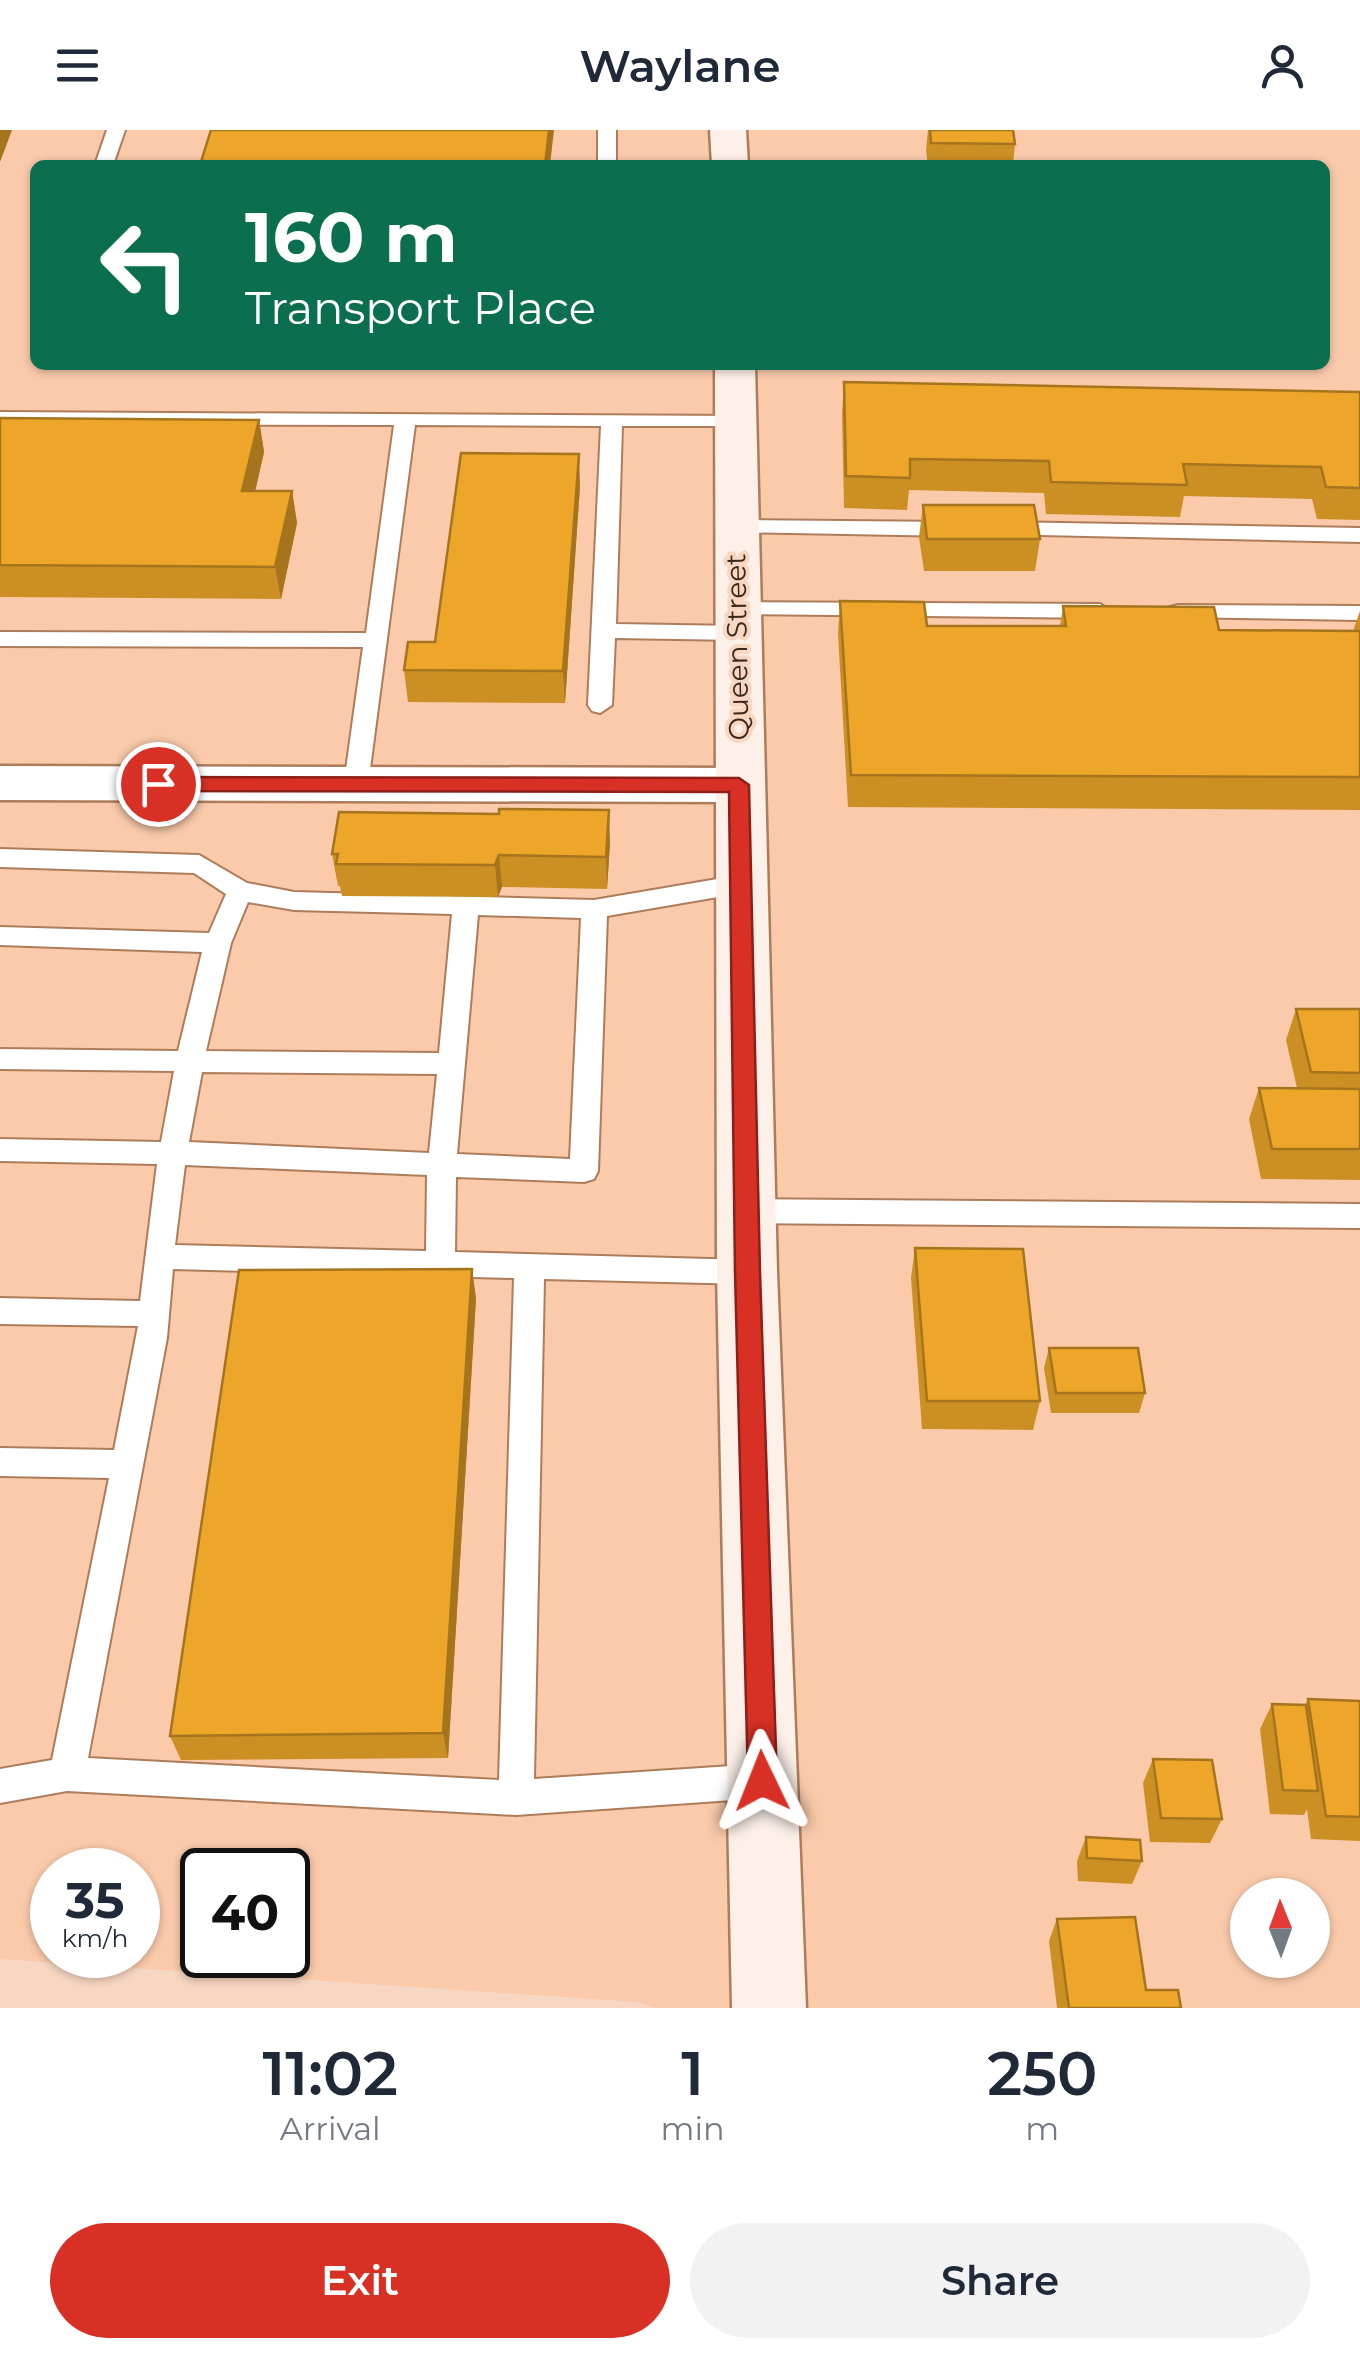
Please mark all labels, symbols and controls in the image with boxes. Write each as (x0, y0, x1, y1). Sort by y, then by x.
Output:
icon: menu (50, 38, 105, 93)
text: Waylane (580, 38, 780, 93)
icon: person (1255, 38, 1310, 93)
text: 160 m (245, 194, 458, 280)
icon: left (80, 200, 210, 330)
text: Transport Place (245, 280, 596, 335)
street label: Queen Street (718, 553, 756, 741)
pin (116, 742, 201, 827)
icon: arrive (131, 757, 186, 812)
position arrow (710, 1729, 814, 1833)
speed limit sign: 40 (180, 1848, 310, 1978)
text: 35 (66, 1870, 124, 1931)
north arrow (1230, 1878, 1330, 1978)
map controls (1230, 1878, 1330, 1978)
text: km/h (62, 1923, 128, 1953)
text: 11:02 (262, 2037, 398, 2110)
text: 1 (681, 2037, 704, 2110)
text: 250 (987, 2037, 1098, 2110)
text: Arrival (280, 2109, 381, 2148)
text: min (661, 2109, 725, 2148)
text: m (1025, 2109, 1059, 2148)
button: Exit (50, 2223, 670, 2338)
button: Share (690, 2223, 1310, 2338)

